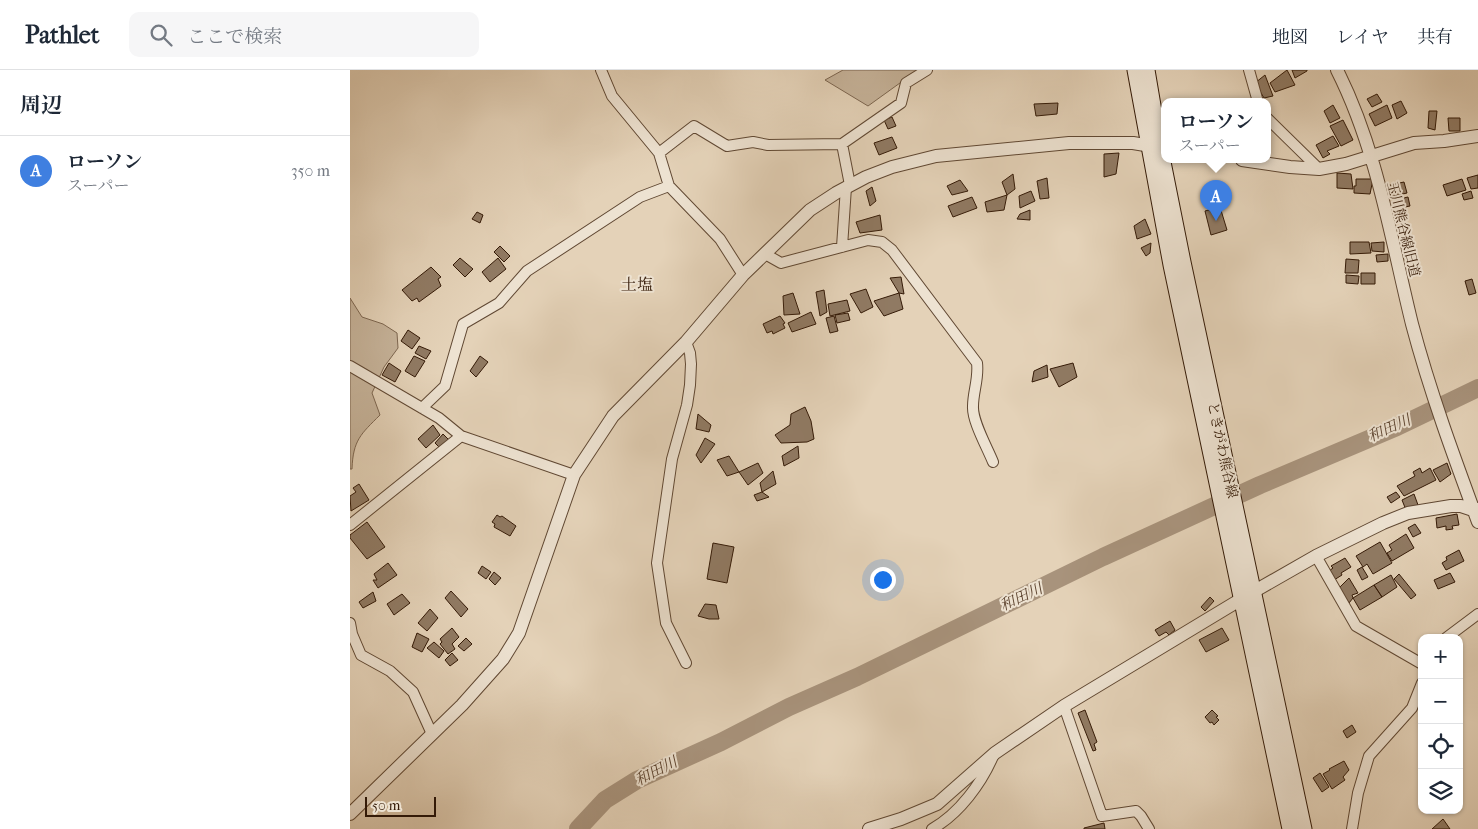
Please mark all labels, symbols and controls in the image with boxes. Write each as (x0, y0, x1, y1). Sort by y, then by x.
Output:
search box (129, 12, 479, 57)
text: Pathlet (25, 21, 99, 49)
icon: search (147, 21, 175, 49)
text: ここで検索 (187, 26, 282, 48)
text: 地図 (1272, 27, 1308, 48)
text: レイヤ (1336, 27, 1389, 48)
text: 共有 (1417, 27, 1453, 48)
text: 周辺 (20, 93, 62, 117)
popup (1161, 98, 1271, 163)
text: ローソン (1178, 111, 1254, 133)
text: スーパー (1178, 136, 1241, 155)
text: ローソン (67, 151, 142, 173)
text: A (31, 161, 41, 180)
text: 350 m (291, 161, 330, 180)
text: スーパー (67, 176, 129, 195)
pin: A (1200, 180, 1232, 221)
street label: 玉川熊谷線旧道 (1383, 180, 1424, 279)
district label: 土塩 (621, 275, 653, 294)
street label: ときがわ熊谷線 (1204, 400, 1241, 500)
water label: 和田川 (1365, 410, 1415, 445)
your location (870, 567, 896, 593)
water label: 和田川 (997, 578, 1047, 615)
map controls (1418, 634, 1463, 814)
button: + (1418, 634, 1463, 679)
button: − (1418, 679, 1463, 724)
button: locate (1418, 724, 1463, 769)
water label: 和田川 (632, 752, 682, 789)
button: layers (1418, 769, 1463, 814)
scale bar (365, 794, 436, 817)
text: 50 m (372, 797, 400, 814)

